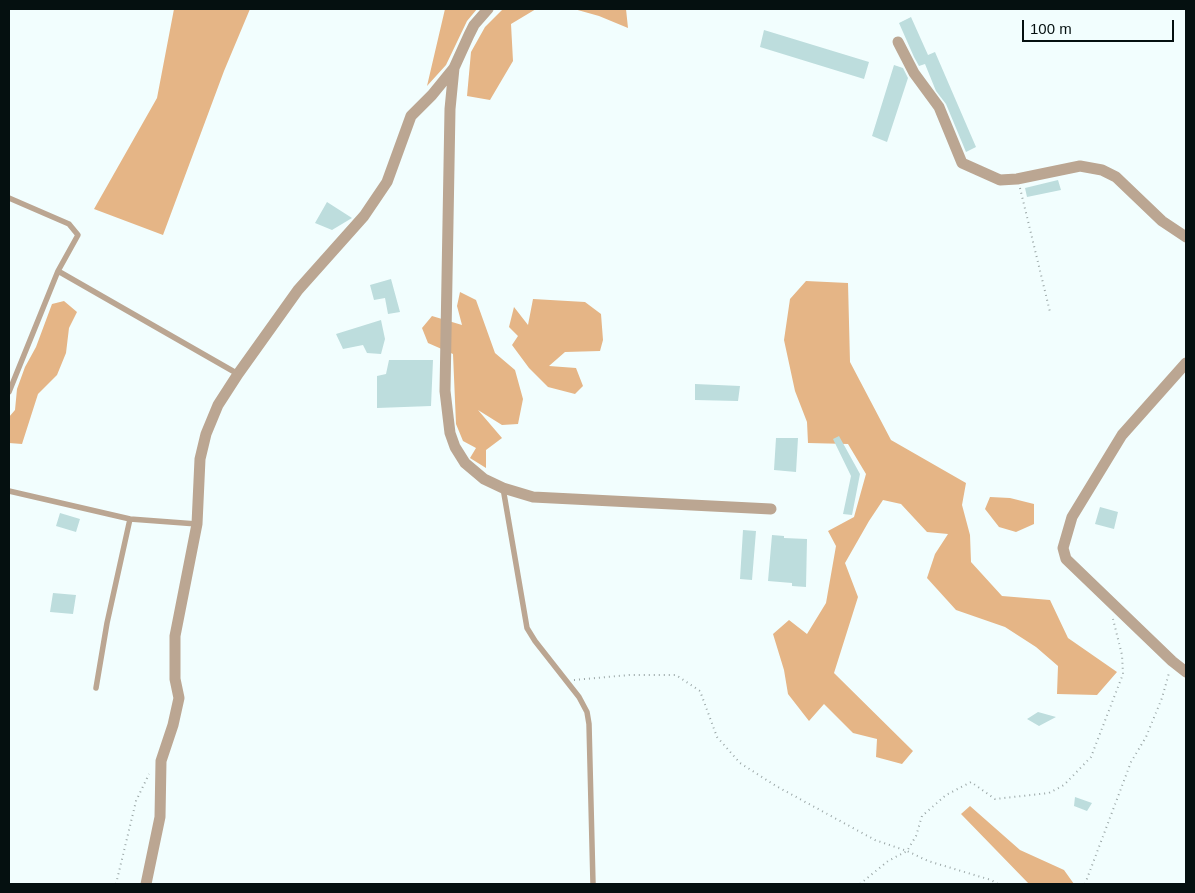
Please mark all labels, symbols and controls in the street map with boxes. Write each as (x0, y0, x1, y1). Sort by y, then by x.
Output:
scale bar (1025, 10, 1178, 42)
text: 100 m (1030, 20, 1072, 37)

